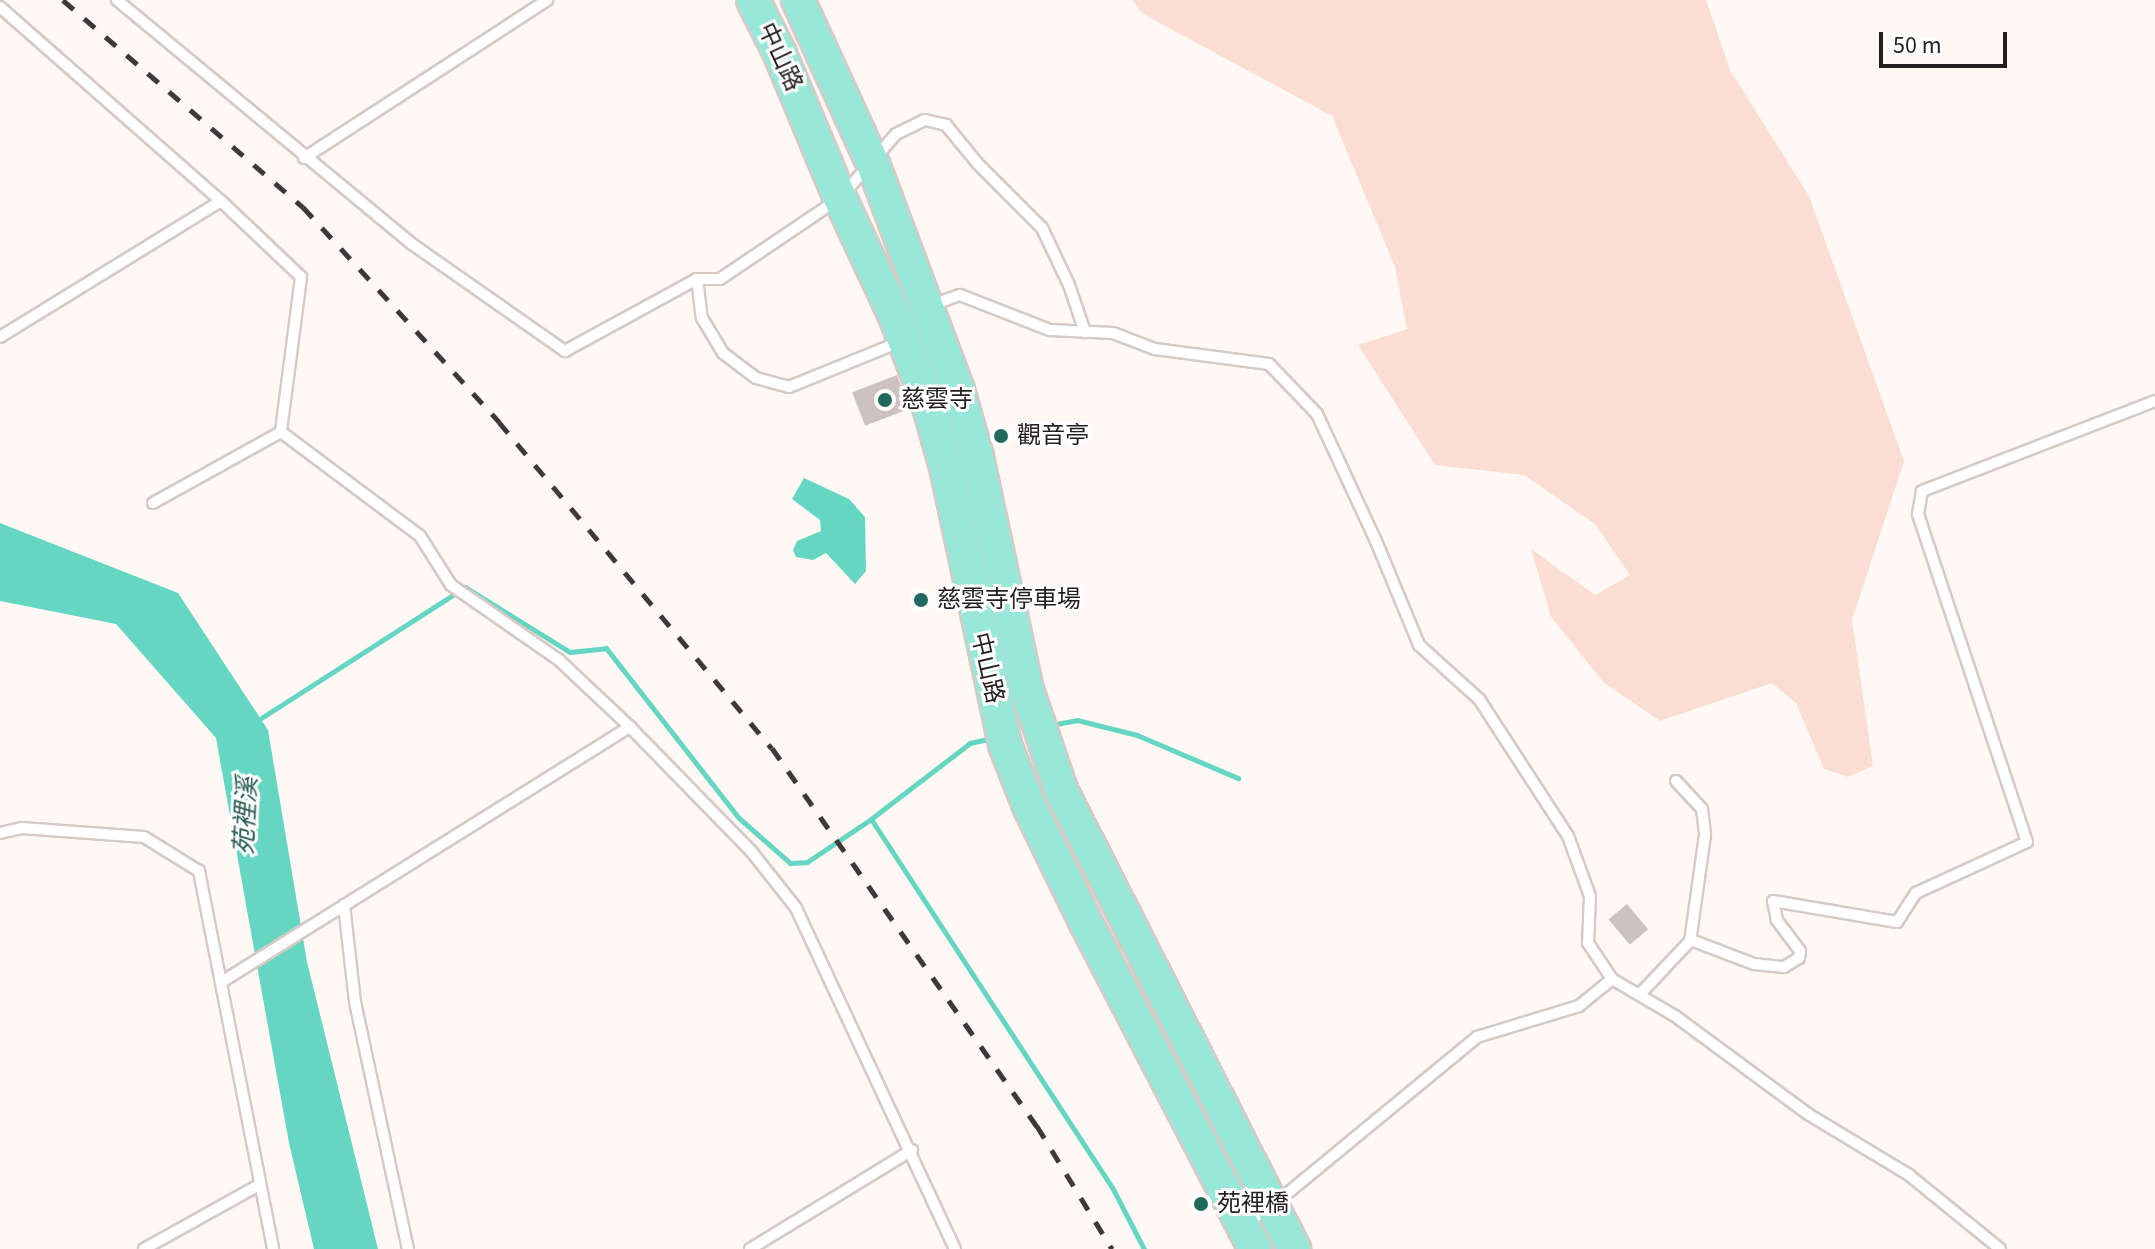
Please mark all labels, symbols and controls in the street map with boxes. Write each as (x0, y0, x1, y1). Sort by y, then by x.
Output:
scale bar (1883, 16, 2011, 66)
street label: 中山路 (752, 18, 808, 96)
text: 50 m (1893, 28, 1942, 63)
place label: 慈雲寺 (901, 386, 973, 414)
marker: 慈雲寺 (876, 391, 894, 409)
place label: 觀音亭 (1017, 422, 1089, 450)
marker: 觀音亭 (992, 427, 1010, 445)
place label: 慈雲寺停車場 (937, 586, 1081, 614)
marker: 慈雲寺停車場 (912, 591, 930, 609)
street label: 中山路 (965, 630, 1009, 706)
water label: 苑裡溪 (228, 776, 264, 856)
place label: 苑裡橋 (1217, 1190, 1289, 1218)
marker: 苑裡橋 (1192, 1195, 1210, 1213)

